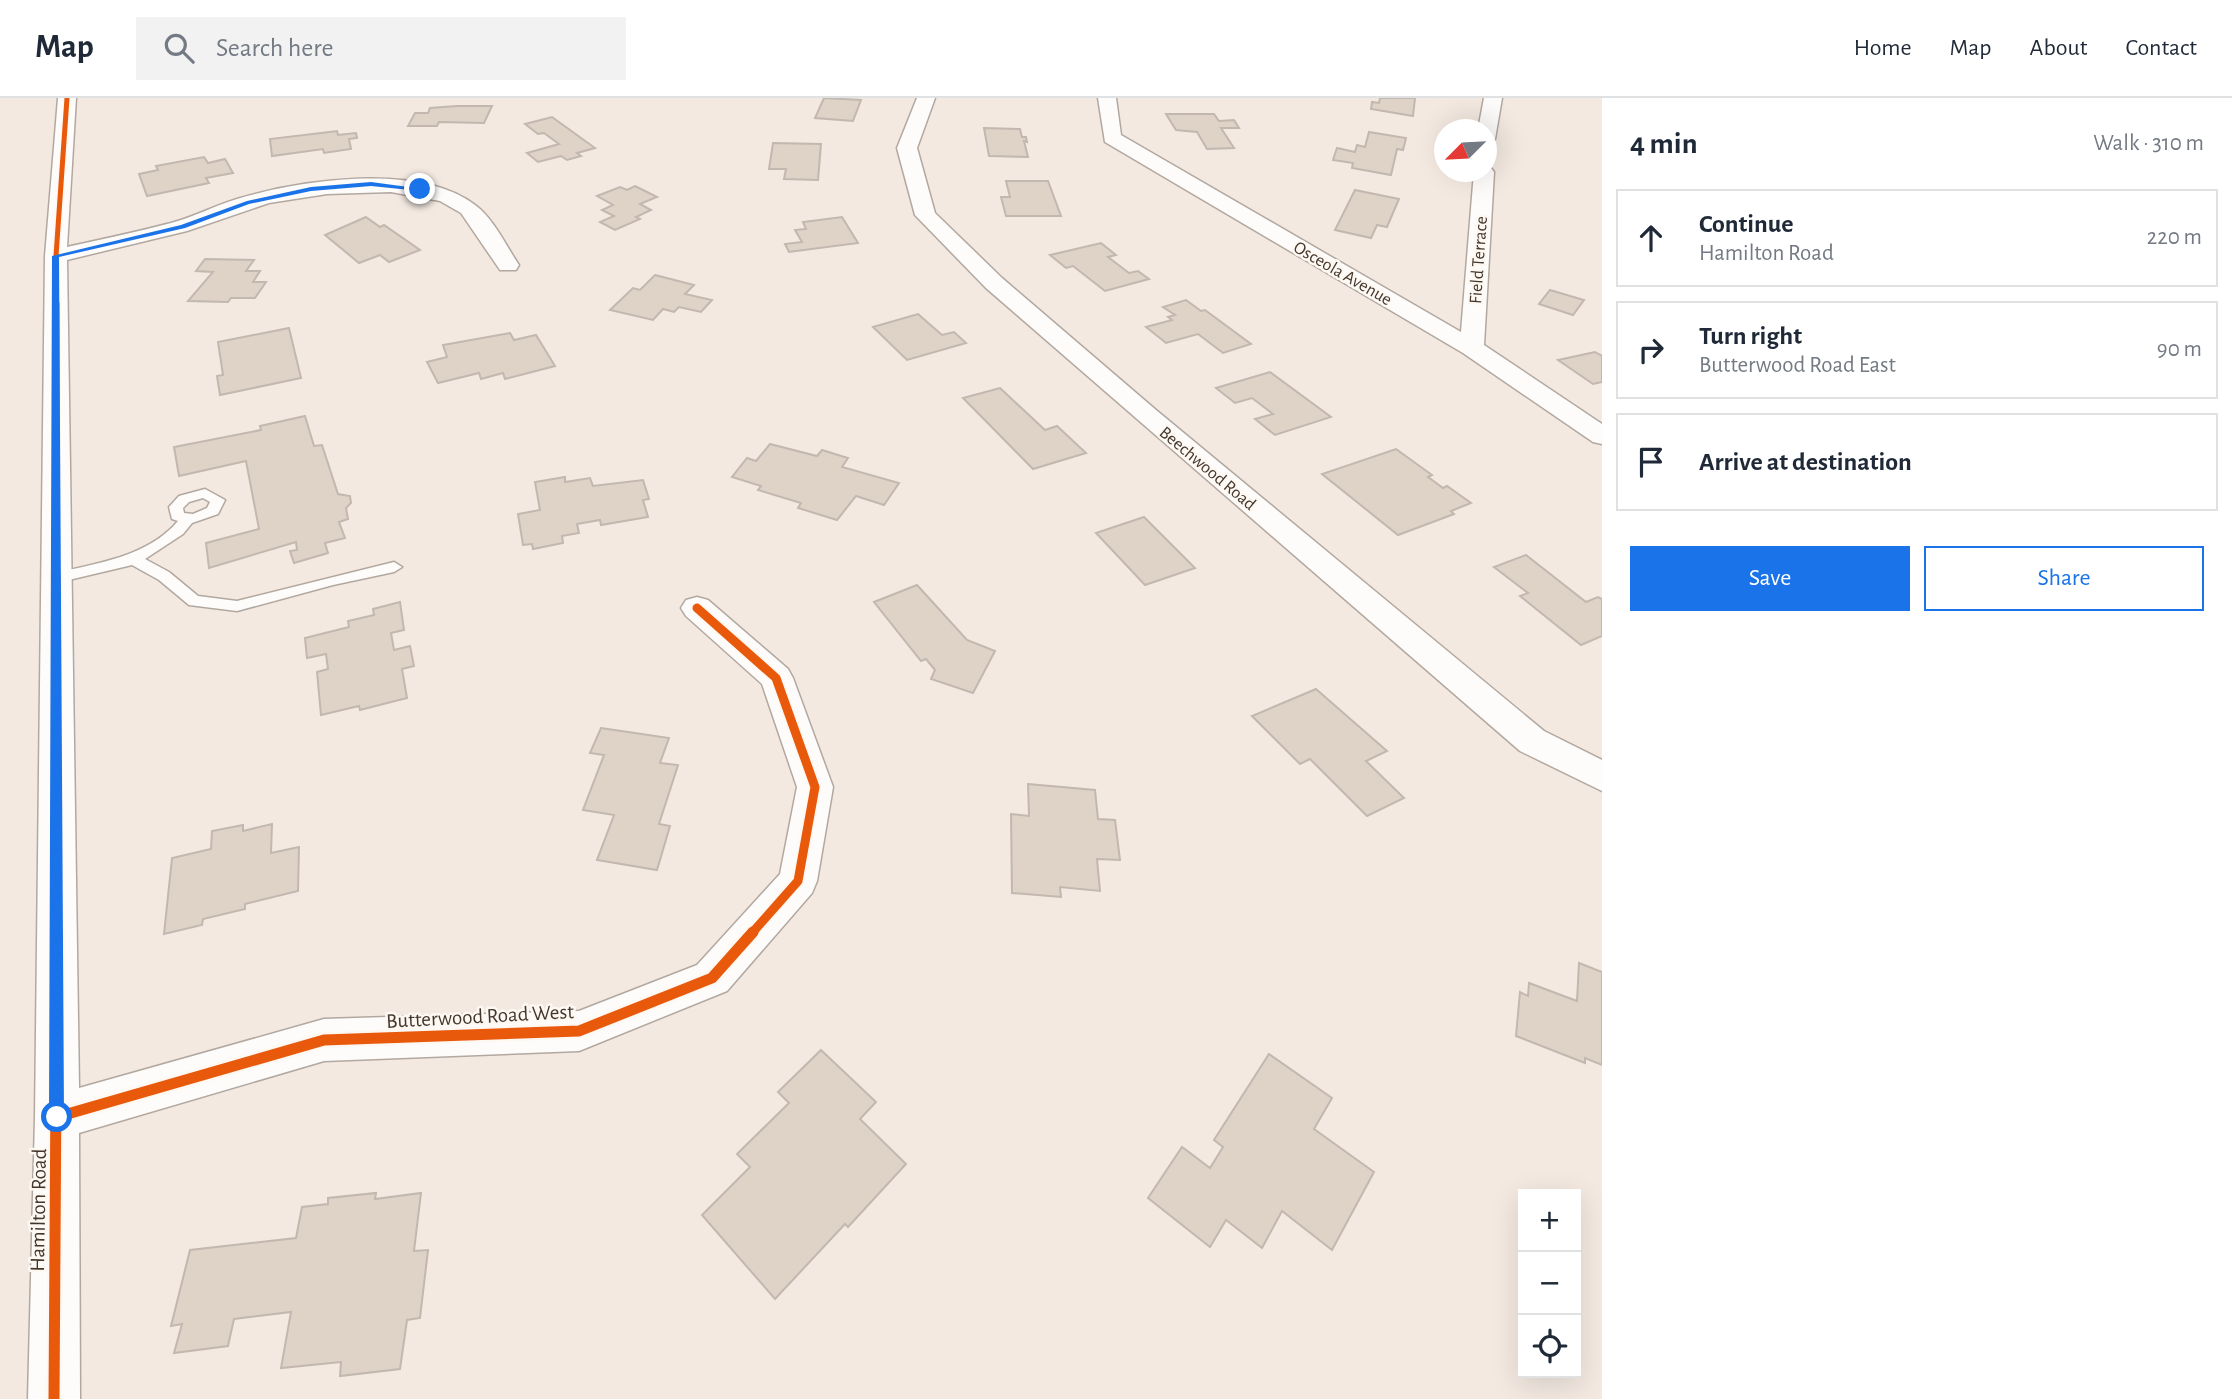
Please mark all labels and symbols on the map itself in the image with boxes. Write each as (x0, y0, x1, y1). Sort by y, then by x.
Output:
north arrow (1434, 119, 1497, 182)
route end (404, 173, 435, 204)
street label: Field Terrace (1467, 215, 1491, 305)
street label: Osceola Avenue (1290, 238, 1395, 309)
street label: Beechwood Road (1156, 423, 1259, 514)
street label: Butterwood Road West (386, 1001, 575, 1032)
route start (41, 1101, 72, 1132)
street label: Hamilton Road (27, 1148, 50, 1272)

